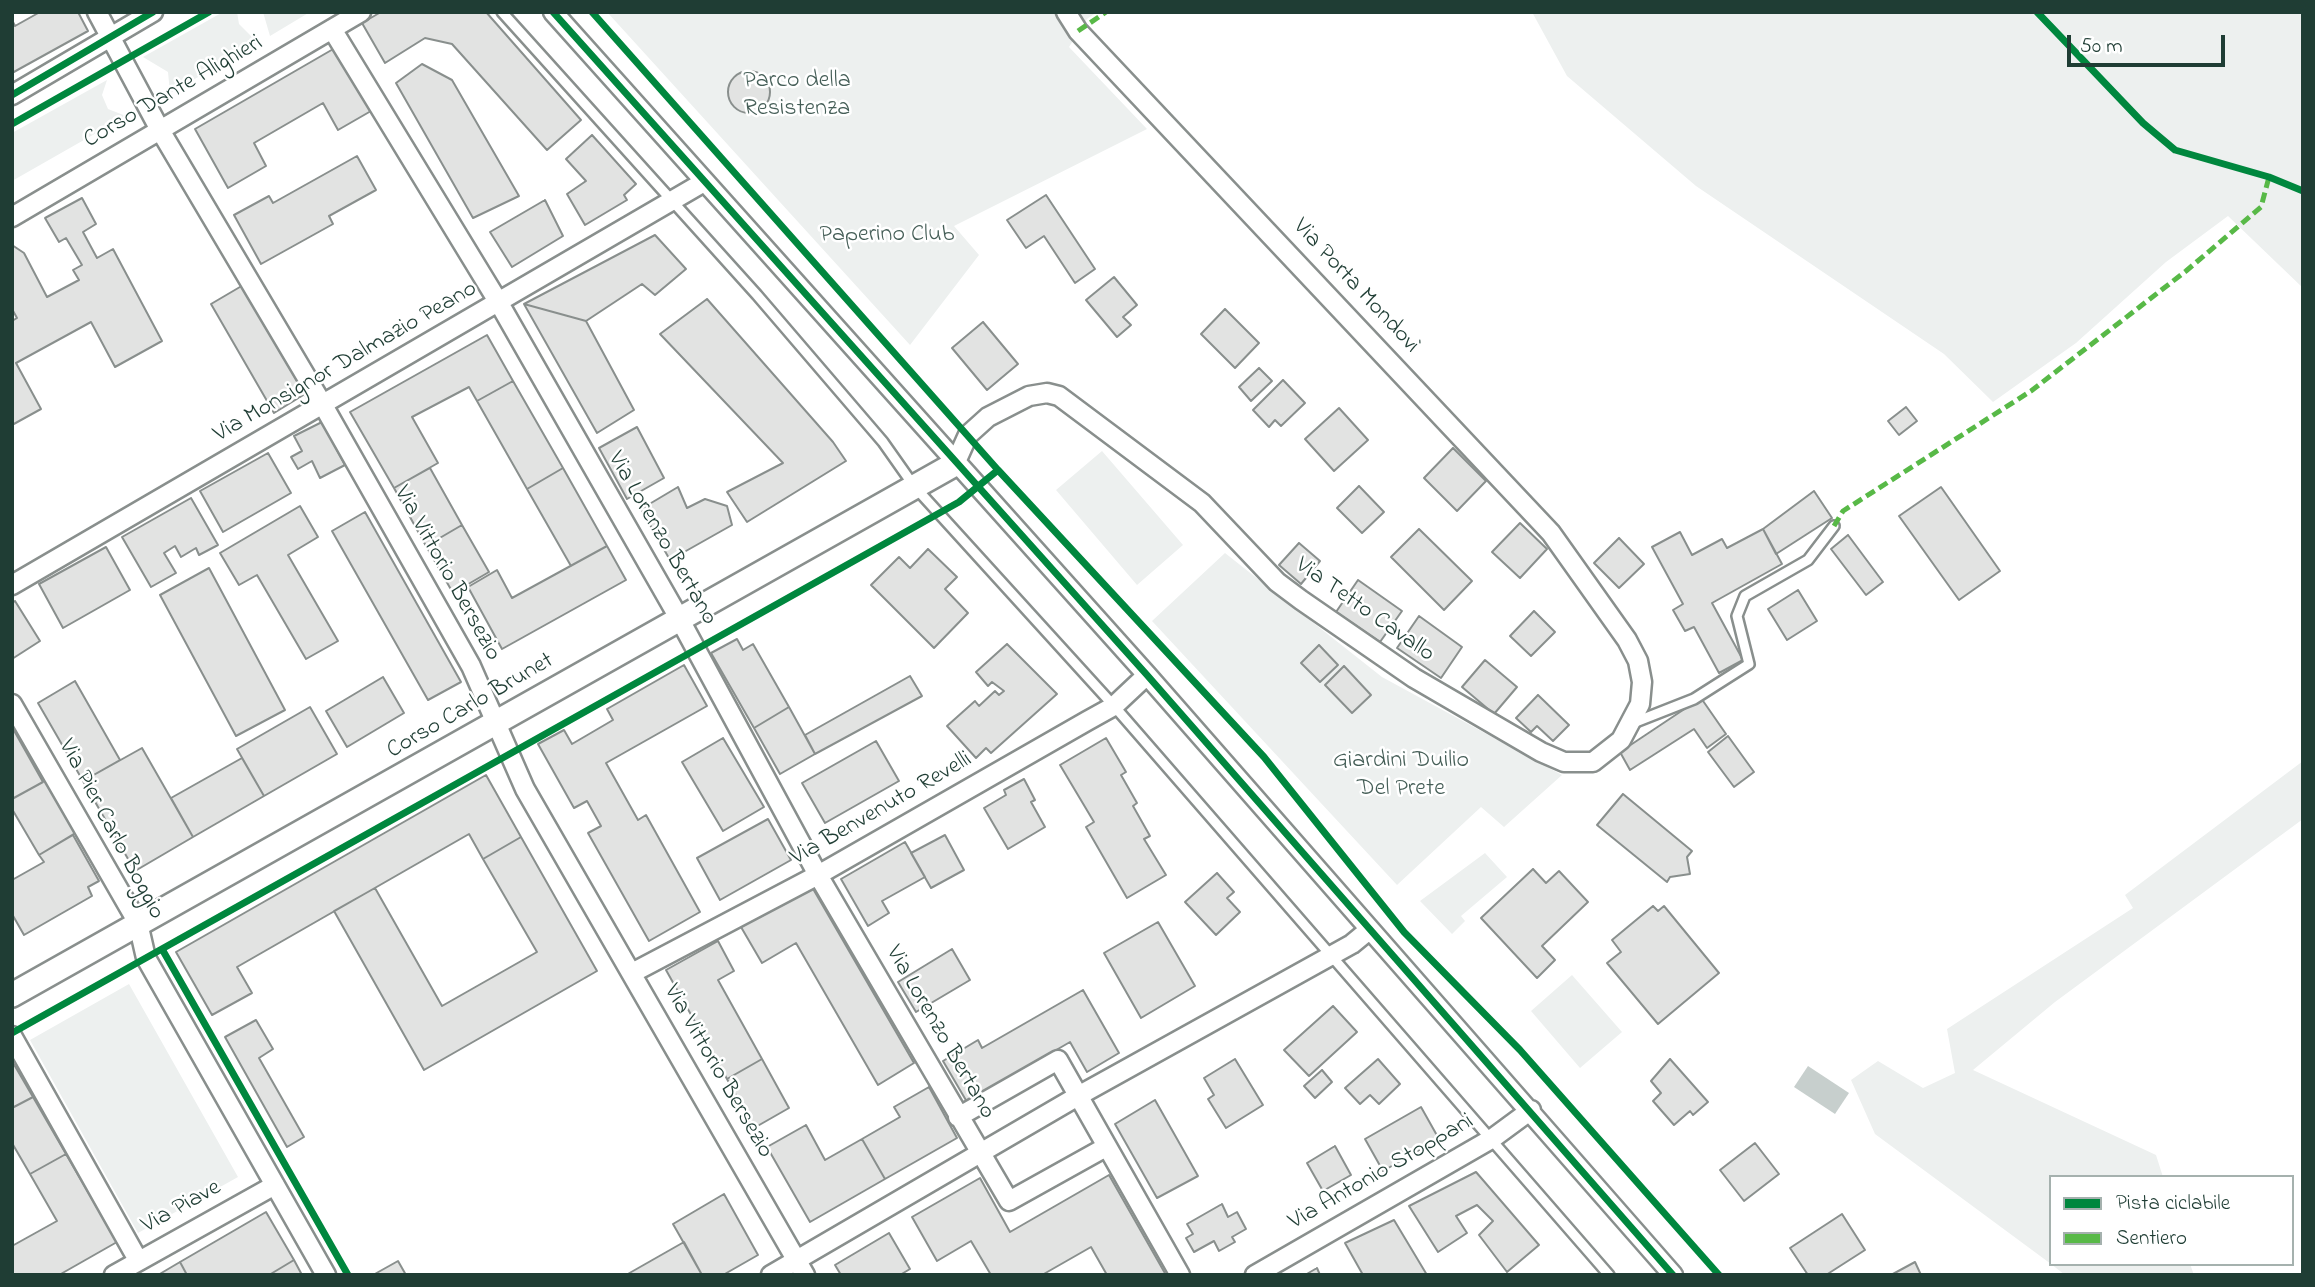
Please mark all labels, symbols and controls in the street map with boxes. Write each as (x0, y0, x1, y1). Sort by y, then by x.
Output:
scale bar (2070, 21, 2228, 65)
street label: Corso Dante Alighieri (79, 30, 269, 156)
text: 50 m (2080, 32, 2123, 62)
park label: Parco della Resistenza (743, 68, 851, 124)
street label: Via Porta Mondovì (1285, 214, 1425, 360)
park label: Paperino Club (820, 222, 954, 250)
street label: Via Monsignor Dalmazio Peano (209, 276, 483, 450)
street label: Via Lorenzo Bertano (600, 447, 722, 631)
street label: Via Vittorio Bersezio (386, 481, 506, 667)
street label: Via Tetto Cavallo (1289, 552, 1439, 670)
street label: Corso Carlo Brunet (382, 648, 560, 766)
street label: Via Pier Carlo Boggio (50, 735, 170, 925)
street label: Via Benvenuto Revelli (786, 746, 978, 874)
park label: Giardini Duilio Del Prete (1333, 748, 1469, 804)
street label: Via Lorenzo Bertano (878, 941, 1000, 1125)
street label: Via Vittorio Bersezio (656, 980, 778, 1164)
street label: Via Antonio Stoppani (1284, 1108, 1480, 1238)
street label: Via Piave (137, 1175, 227, 1241)
legend (2049, 1175, 2294, 1266)
text: Pista ciclabile (2116, 1189, 2230, 1219)
text: Sentiero (2116, 1224, 2187, 1254)

